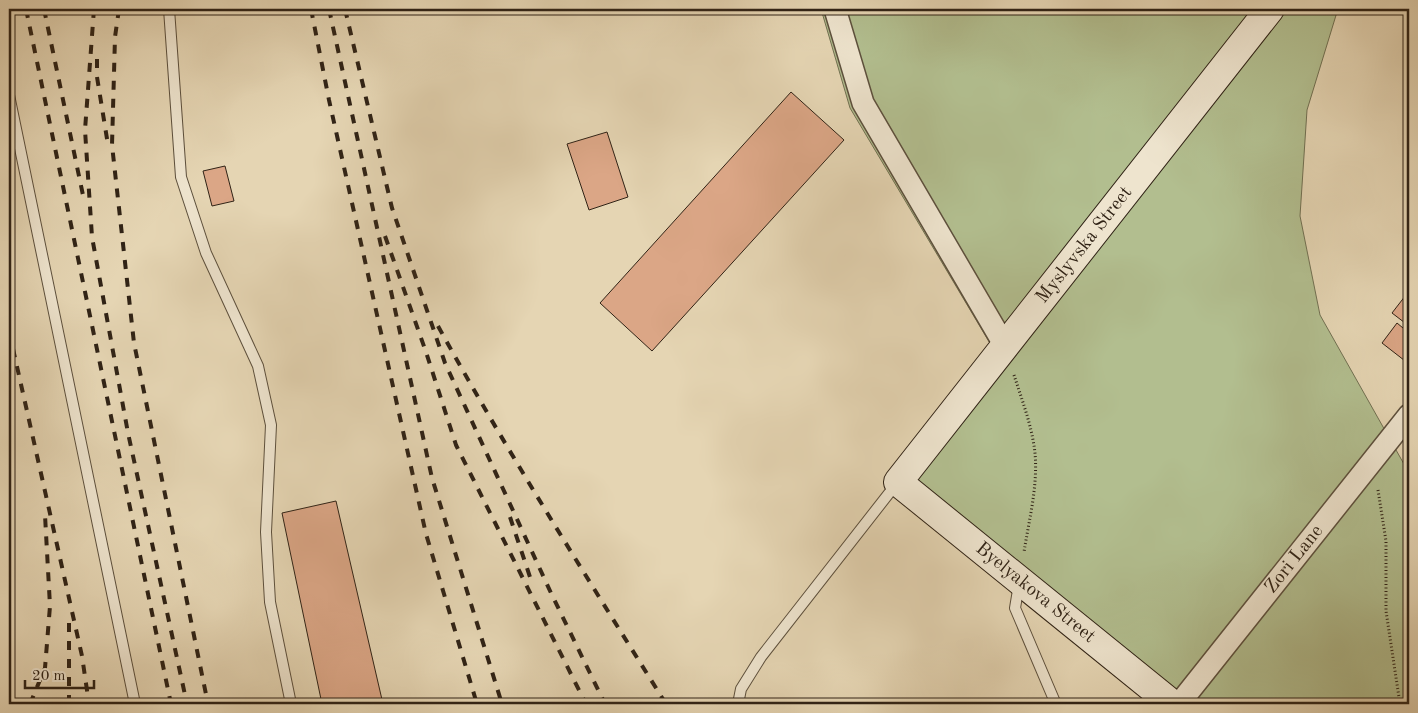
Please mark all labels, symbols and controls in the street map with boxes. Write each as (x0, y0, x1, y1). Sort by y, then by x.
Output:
street label: Myslyvska Street (1033, 183, 1136, 307)
street label: Zori Lane (1261, 522, 1327, 597)
street label: Byelyakova Street (972, 539, 1098, 647)
scale bar (25, 658, 94, 690)
text: 20 m (32, 669, 66, 684)

